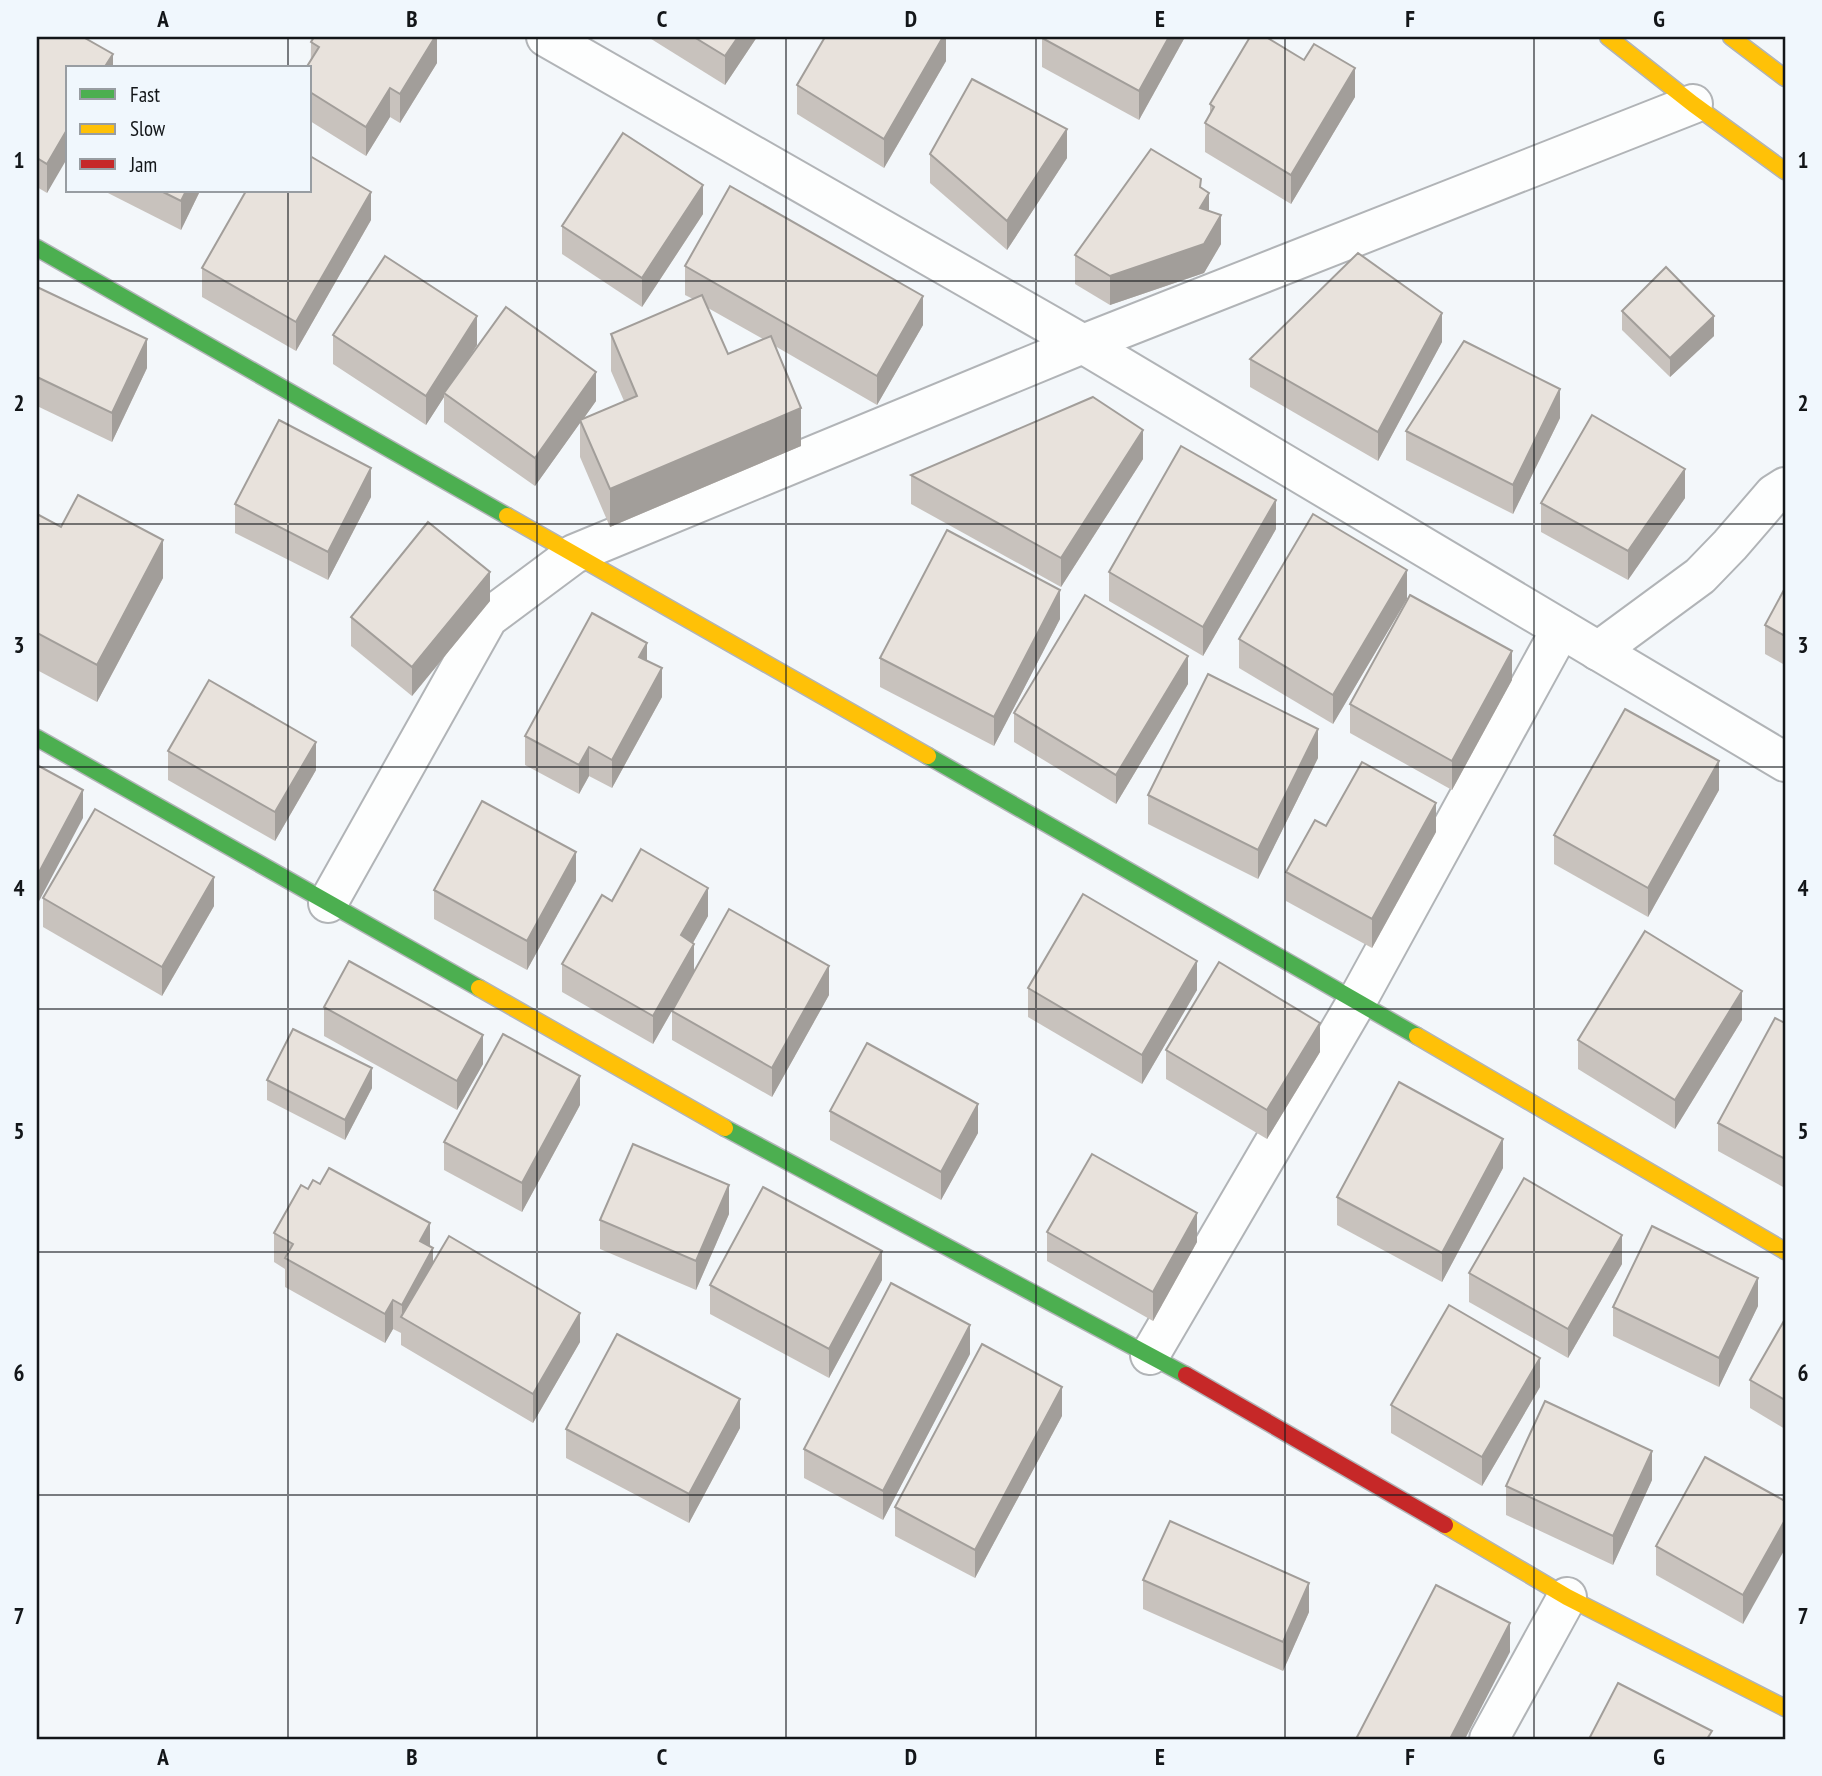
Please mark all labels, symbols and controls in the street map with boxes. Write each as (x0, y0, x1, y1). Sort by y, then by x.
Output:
text: A (156, 4, 169, 33)
text: B (406, 4, 418, 33)
text: C (657, 4, 668, 33)
text: D (905, 4, 917, 33)
text: E (1155, 4, 1165, 33)
text: F (1405, 4, 1415, 33)
text: G (1653, 4, 1665, 33)
legend (66, 66, 312, 192)
text: Fast (130, 81, 160, 108)
text: Slow (130, 115, 166, 142)
text: 1 (14, 145, 25, 174)
text: 1 (1798, 145, 1809, 174)
text: Jam (129, 151, 157, 178)
text: 2 (14, 388, 25, 417)
text: 2 (1798, 388, 1809, 417)
text: 3 (14, 630, 25, 659)
text: 3 (1798, 630, 1809, 659)
text: 4 (14, 873, 25, 902)
text: 4 (1798, 873, 1809, 902)
text: 5 (14, 1116, 25, 1145)
text: 5 (1798, 1116, 1809, 1145)
text: 6 (14, 1358, 25, 1387)
text: 6 (1798, 1358, 1809, 1387)
text: 7 (14, 1601, 25, 1630)
text: 7 (1798, 1601, 1809, 1630)
text: A (156, 1742, 169, 1771)
text: B (406, 1742, 418, 1771)
text: C (657, 1742, 668, 1771)
text: D (905, 1742, 917, 1771)
text: E (1155, 1742, 1165, 1771)
text: F (1405, 1742, 1415, 1771)
text: G (1653, 1742, 1665, 1771)

